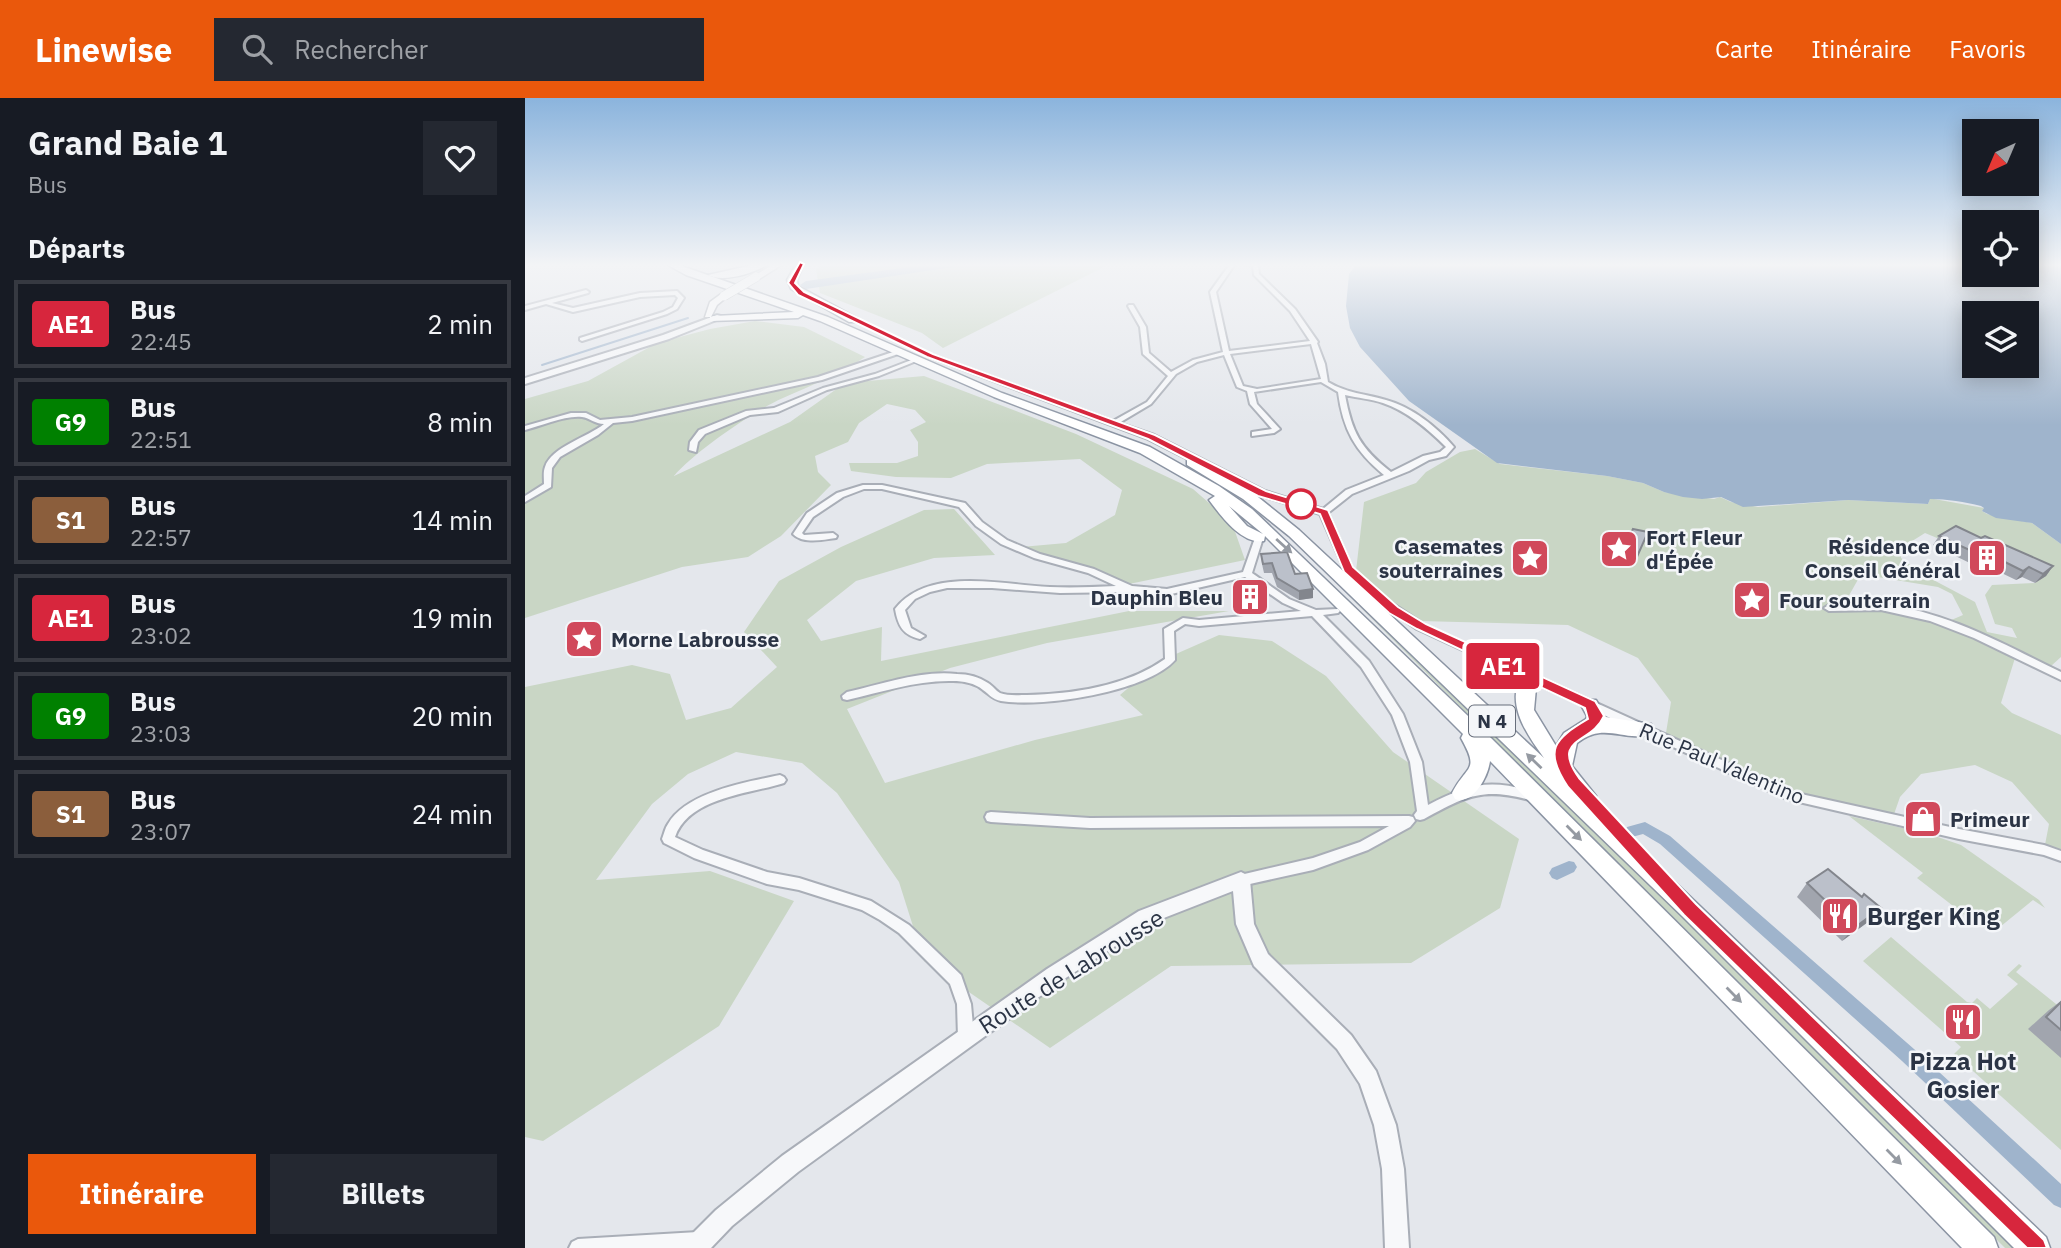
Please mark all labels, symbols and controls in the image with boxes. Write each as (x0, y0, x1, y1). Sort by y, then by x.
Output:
search box (214, 18, 704, 81)
text: Linewise (35, 28, 172, 71)
icon: search (238, 30, 276, 68)
text: Rechercher (294, 32, 428, 66)
text: Carte (1715, 33, 1773, 65)
text: Itinéraire (1811, 33, 1911, 65)
text: Favoris (1949, 33, 2026, 65)
north arrow (1962, 119, 2039, 196)
map controls (1962, 119, 2039, 378)
text: Grand Baie 1 (28, 121, 227, 164)
button: heart (423, 121, 497, 195)
text: Bus (28, 169, 67, 199)
button: locate (1962, 210, 2039, 287)
text: Départs (28, 231, 125, 265)
text: Bus (130, 292, 176, 326)
button: layers (1962, 301, 2039, 378)
text: 2 min (427, 307, 493, 341)
text: AE1 (48, 308, 93, 340)
text: 22:45 (130, 326, 192, 356)
text: Bus (130, 390, 176, 424)
text: 8 min (427, 405, 493, 439)
text: G9 (55, 406, 86, 438)
text: 22:51 (130, 424, 192, 454)
text: Bus (130, 488, 176, 522)
unlabelled marker (1286, 489, 1316, 519)
text: 14 min (412, 503, 493, 537)
text: S1 (56, 504, 85, 536)
text: 22:57 (130, 522, 192, 552)
place label: Fort Fleur d'Épée (1646, 523, 1743, 575)
place icon: Fort Fleur d'Épée (1598, 528, 1640, 570)
place label: Casemates souterraines (1379, 532, 1503, 584)
place label: Résidence du Conseil Général (1805, 532, 1960, 584)
place icon: Casemates souterraines (1509, 537, 1551, 579)
building icon: Résidence du Conseil Général (1966, 537, 2008, 579)
one-way arrow (1275, 538, 1293, 554)
building icon: Dauphin Bleu (1229, 576, 1271, 618)
place icon: Four souterrain (1731, 579, 1773, 621)
place label: Dauphin Bleu (1090, 583, 1223, 611)
text: Bus (130, 586, 176, 620)
place label: Four souterrain (1779, 586, 1930, 614)
text: 19 min (412, 601, 493, 635)
text: AE1 (48, 602, 93, 634)
place icon: Morne Labrousse (563, 618, 605, 660)
text: 23:02 (130, 620, 192, 650)
place label: Morne Labrousse (611, 625, 779, 653)
line badge: AE1 (1463, 643, 1543, 689)
text: AE1 (1480, 650, 1526, 682)
text: Bus (130, 684, 176, 718)
text: 20 min (412, 699, 493, 733)
text: G9 (55, 700, 86, 732)
road number: N 4 (1469, 706, 1515, 736)
street label: Rue Paul Valentino (1635, 716, 1809, 810)
text: 23:03 (130, 718, 192, 748)
one-way arrow (1526, 753, 1543, 769)
text: Bus (130, 782, 176, 816)
text: 24 min (412, 797, 493, 831)
text: S1 (56, 798, 85, 830)
shop icon: Primeur (1902, 798, 1944, 840)
place label: Primeur (1950, 805, 2030, 833)
text: 23:07 (130, 816, 192, 846)
one-way arrow (1566, 825, 1582, 841)
restaurant icon: Burger King (1819, 895, 1861, 937)
place label: Burger King (1867, 900, 2000, 932)
street label: Route de Labrousse (972, 901, 1170, 1041)
one-way arrow (1725, 986, 1742, 1002)
restaurant icon: Pizza Hot Gosier (1942, 1001, 1984, 1043)
place label: Pizza Hot Gosier (1910, 1045, 2016, 1105)
one-way arrow (1885, 1148, 1902, 1165)
button: Itinéraire (28, 1154, 256, 1234)
button: Billets (270, 1154, 497, 1234)

